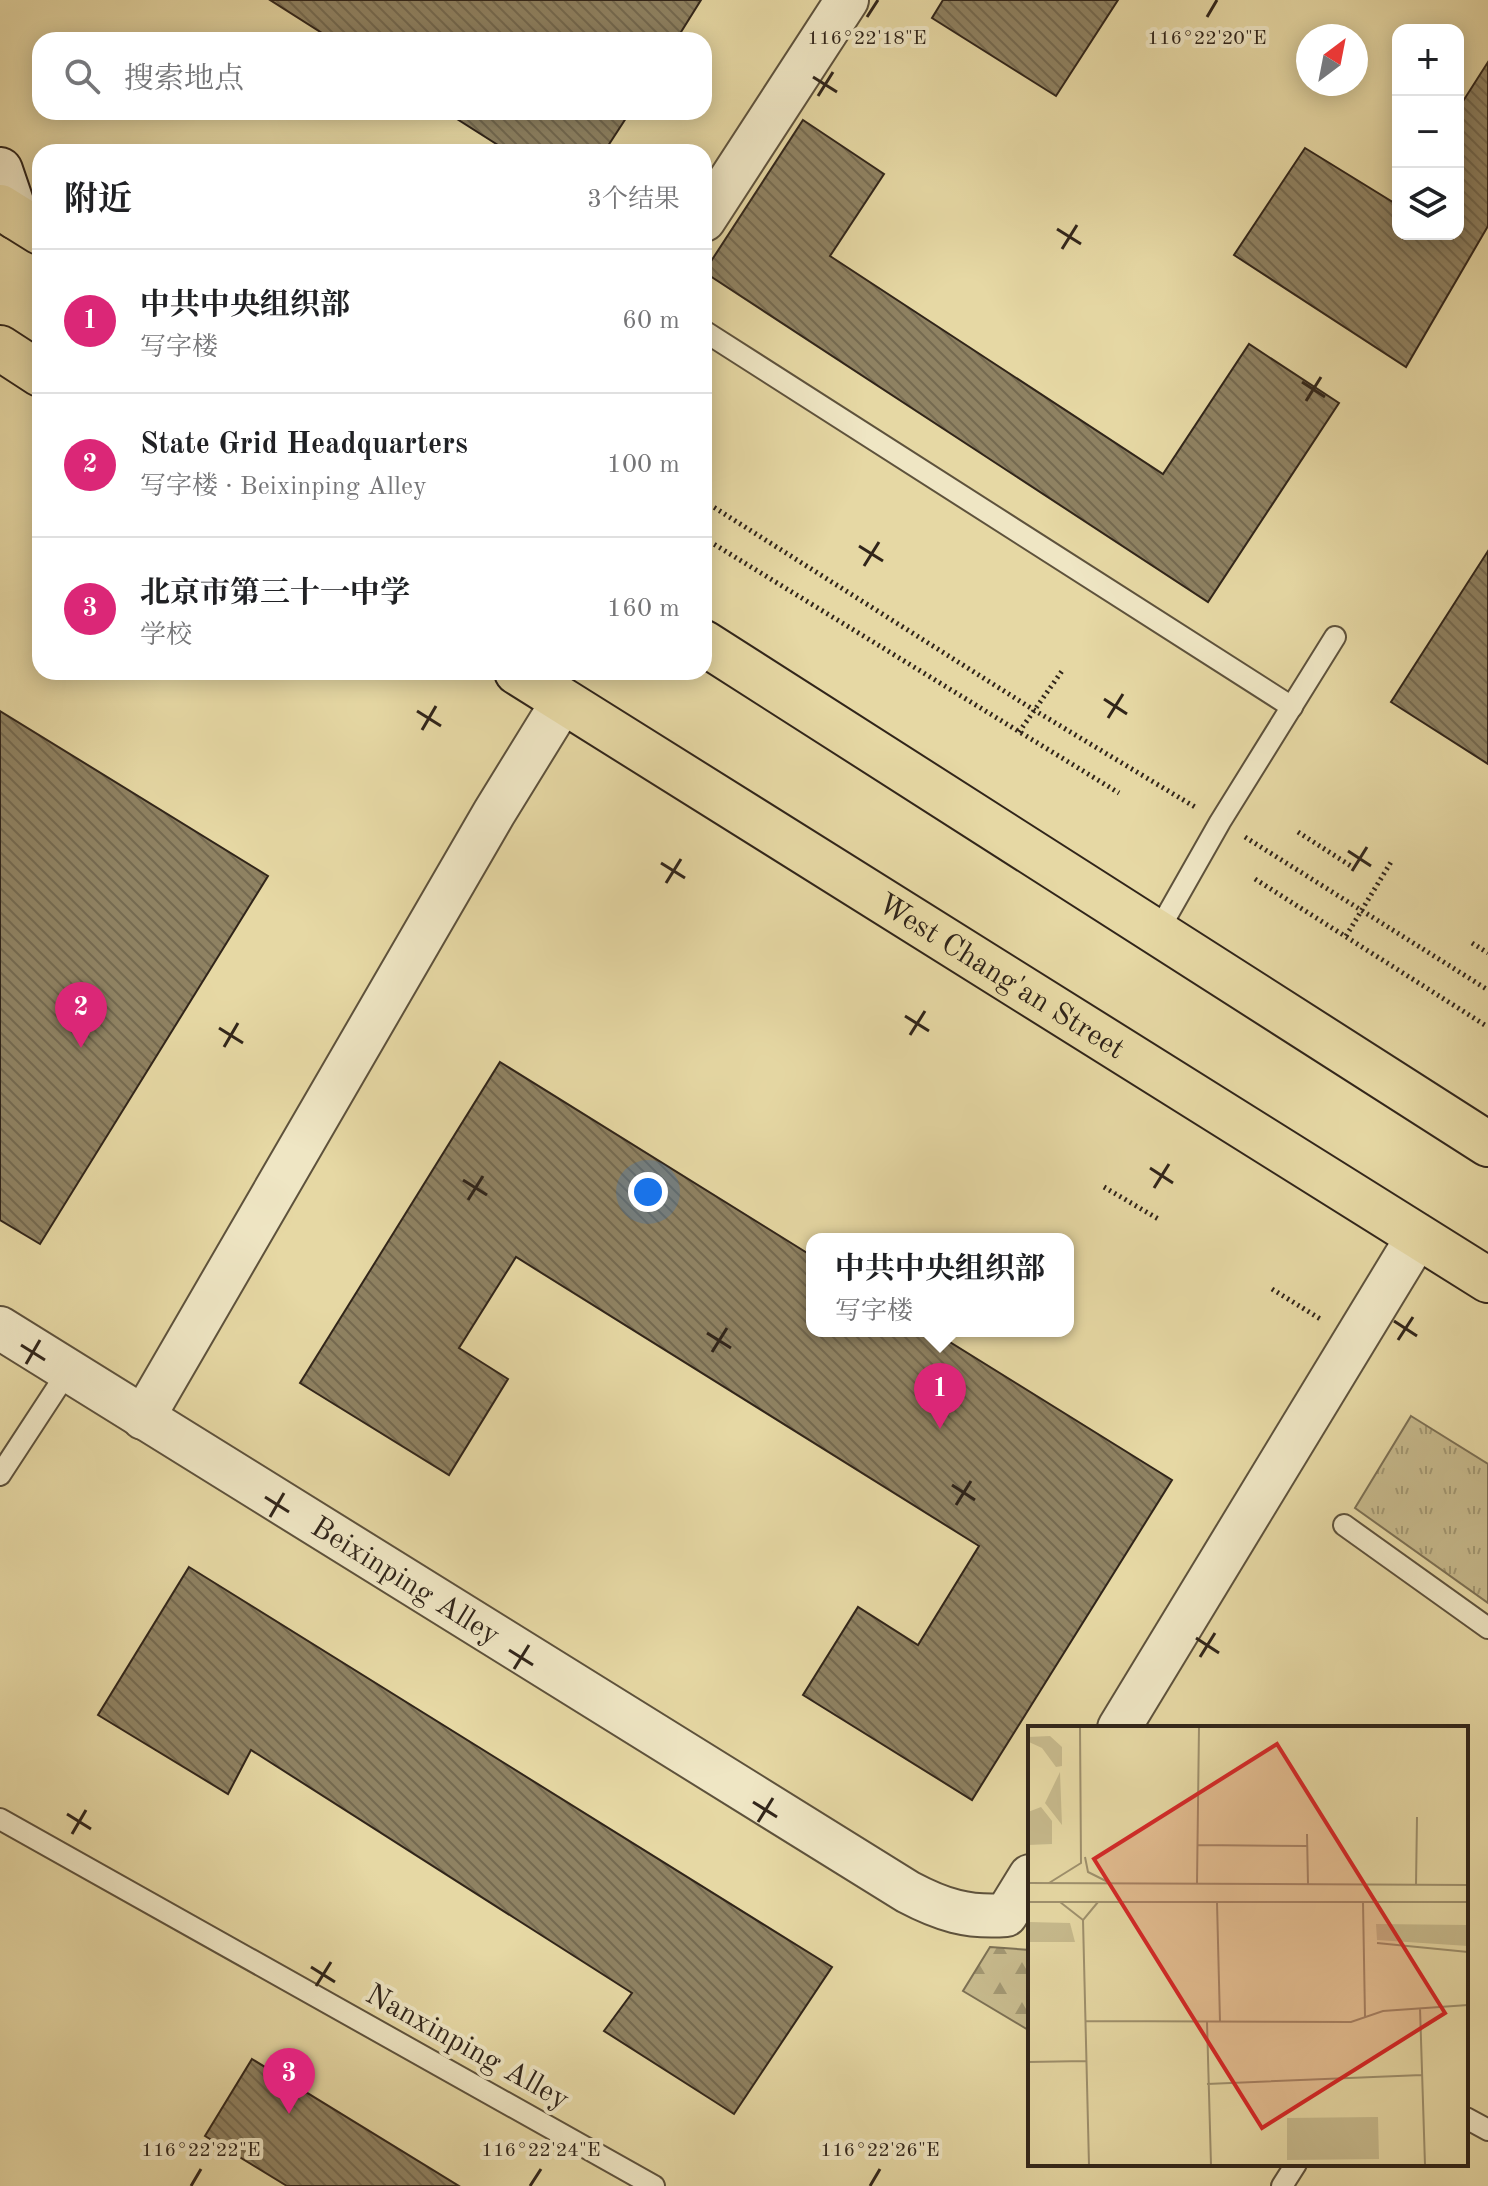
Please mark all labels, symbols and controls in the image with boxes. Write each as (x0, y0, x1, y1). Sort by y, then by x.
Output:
north arrow (1296, 24, 1368, 96)
map controls (1392, 24, 1464, 240)
button: + (1392, 24, 1464, 96)
text: 116°22'18"E (807, 29, 927, 49)
text: 116°22'20"E (1147, 29, 1267, 49)
search box (32, 32, 712, 120)
icon: search (60, 54, 104, 98)
text: 搜索地点 (124, 65, 244, 95)
button: − (1392, 96, 1464, 168)
button: layers (1392, 168, 1464, 240)
text: 附近 (64, 184, 132, 218)
text: 3个结果 (587, 187, 680, 213)
text: 中共中央组织部 (140, 291, 350, 321)
text: 1 (82, 308, 98, 334)
text: 60 m (622, 308, 680, 334)
text: 写字楼 (140, 335, 218, 361)
text: State Grid Headquarters (140, 430, 468, 460)
text: 2 (82, 452, 98, 478)
text: 100 m (607, 452, 680, 478)
text: 写字楼 · Beixinping Alley (140, 474, 427, 500)
text: 北京市第三十一中学 (140, 579, 410, 609)
text: 3 (82, 596, 98, 622)
text: 160 m (607, 596, 680, 622)
text: 学校 (140, 623, 192, 649)
street label: West Chang'an Street (872, 889, 1129, 1066)
pin: 2 (55, 982, 107, 1048)
your location (628, 1172, 668, 1212)
popup (806, 1233, 1074, 1337)
text: 中共中央组织部 (835, 1255, 1045, 1285)
text: 写字楼 (835, 1299, 913, 1325)
pin: 1 (914, 1363, 966, 1429)
street label: Beixinping Alley (305, 1512, 505, 1652)
inset map (1028, 1726, 1468, 2166)
street label: Nanxinping Alley (360, 1980, 574, 2116)
pin: 3 (263, 2048, 315, 2114)
text: 116°22'22"E (141, 2141, 261, 2161)
text: 116°22'24"E (481, 2141, 601, 2161)
text: 116°22'26"E (820, 2141, 940, 2161)

